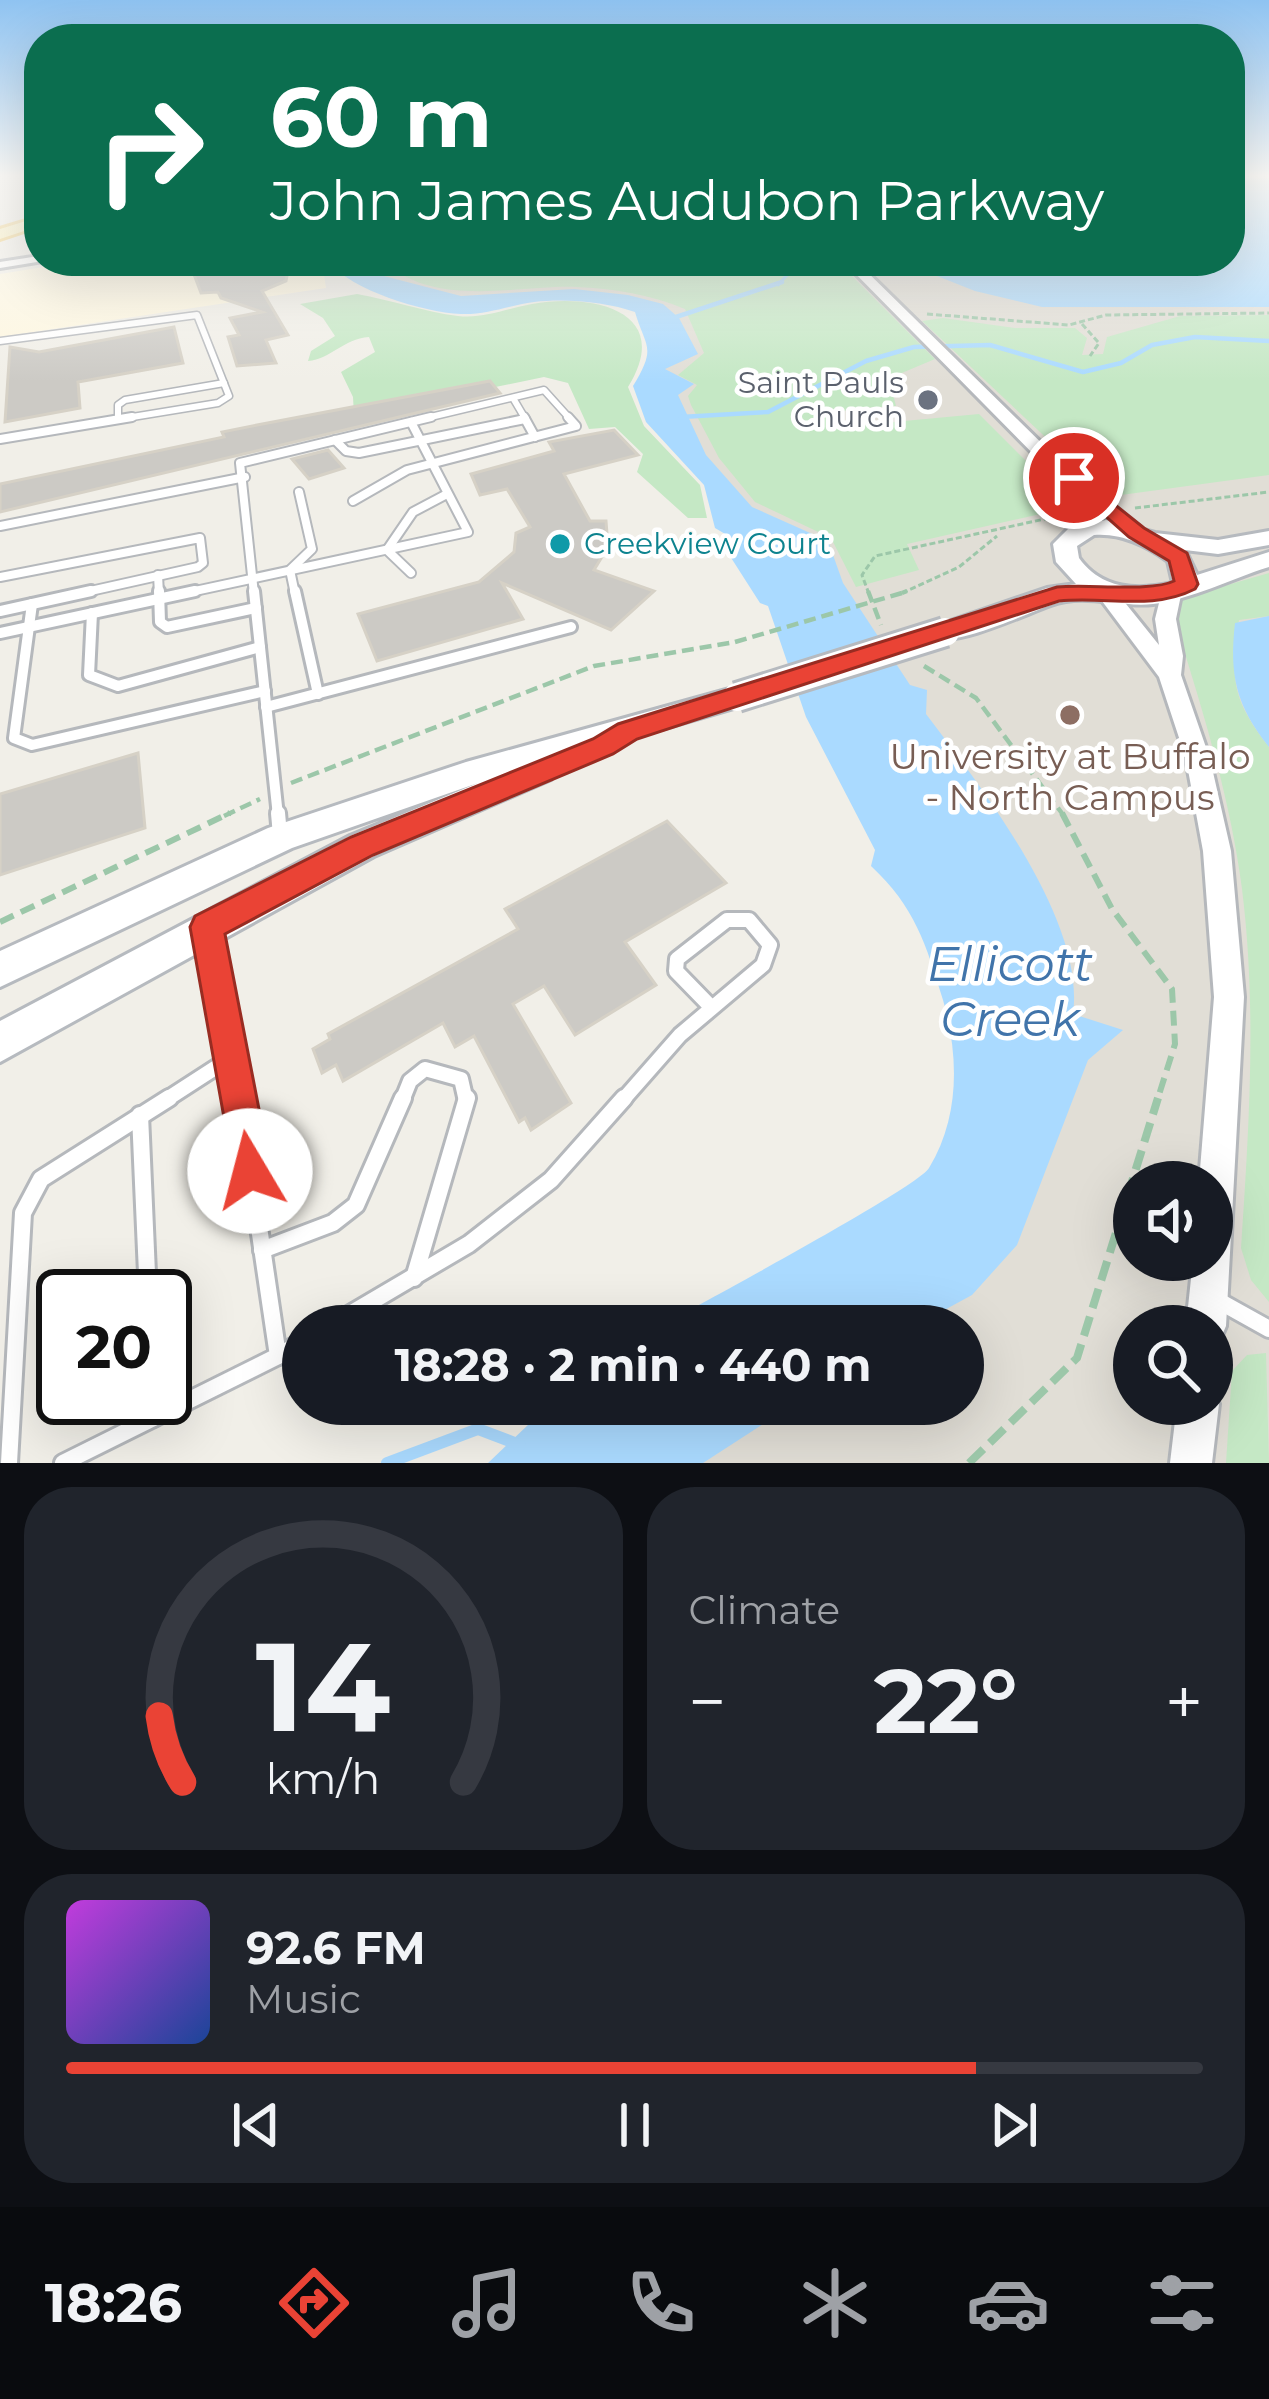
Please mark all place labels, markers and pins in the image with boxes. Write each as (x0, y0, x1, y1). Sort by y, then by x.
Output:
place label: Saint Pauls Church (738, 364, 904, 435)
marker: Saint Pauls Church (915, 387, 941, 413)
pin (1023, 427, 1125, 529)
place label: Creekview Court (584, 525, 831, 562)
marker: Creekview Court (547, 531, 573, 557)
marker: University at Buffalo - North Campus (1057, 702, 1083, 728)
place label: University at Buffalo - North Campus (889, 734, 1251, 819)

